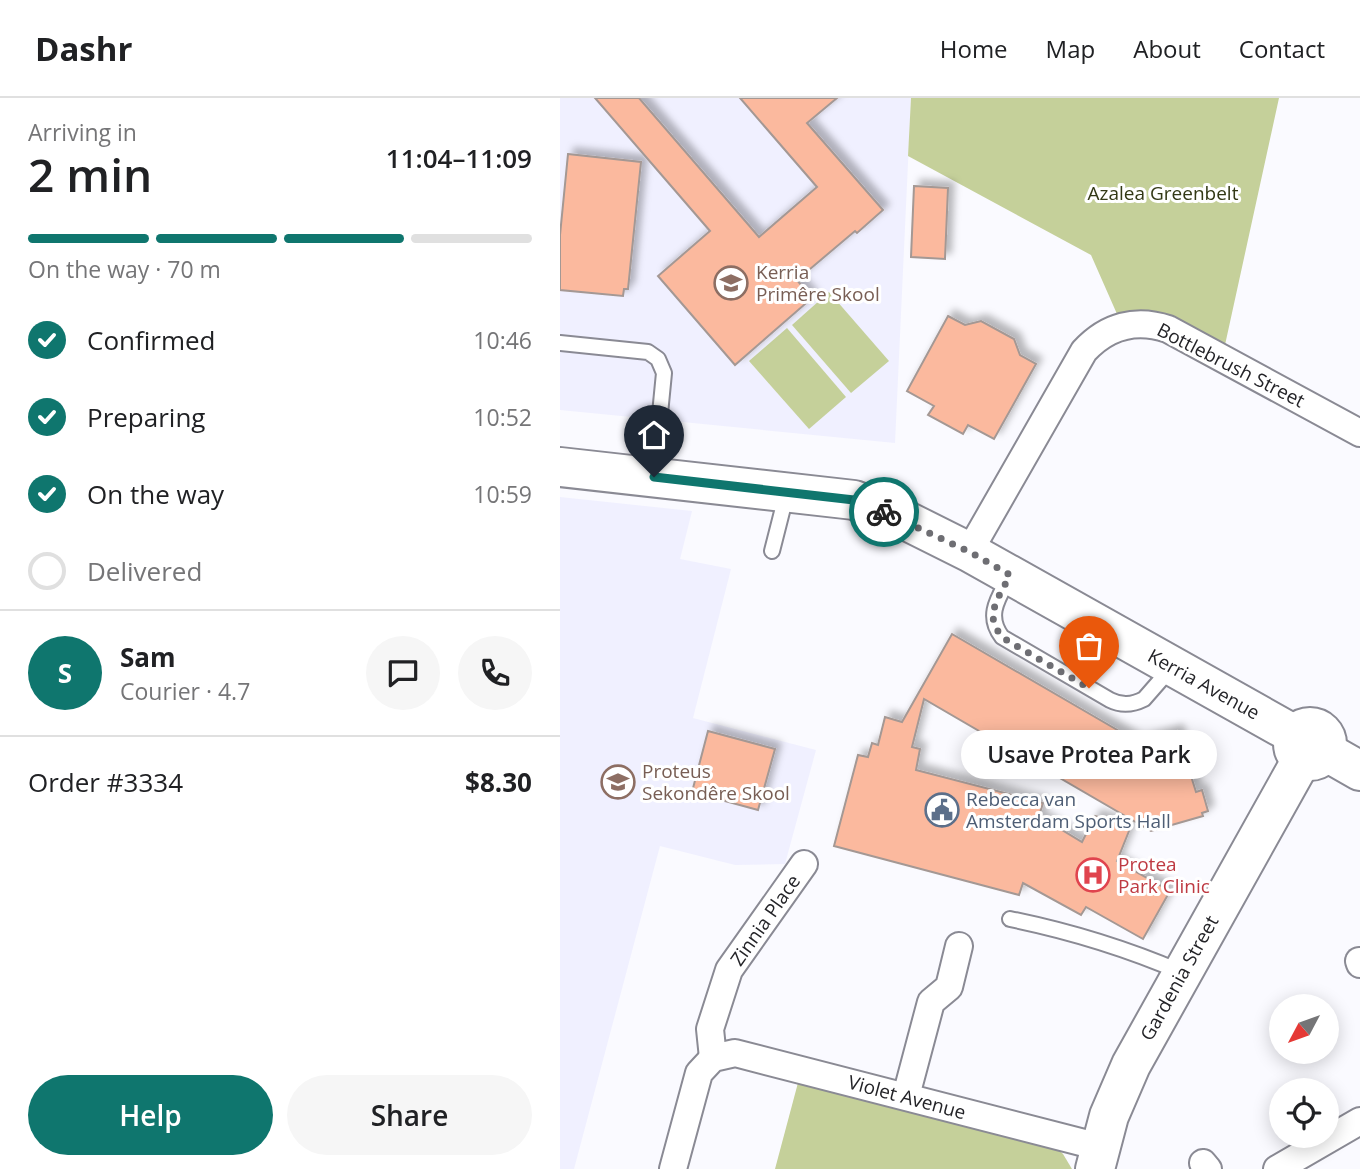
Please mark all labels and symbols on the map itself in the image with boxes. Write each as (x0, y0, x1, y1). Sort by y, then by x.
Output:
park label: Azalea Greenbelt (1088, 180, 1239, 206)
place label: Kerria Primêre Skool (756, 259, 880, 307)
school or university icon: Kerria Primêre Skool (712, 264, 750, 302)
street label: Bottlebrush Street (1153, 317, 1309, 414)
pin (624, 405, 684, 477)
courier (849, 477, 919, 547)
pin (1059, 616, 1119, 688)
street label: Kerria Avenue (1143, 643, 1265, 725)
callout: Usave Protea Park (961, 730, 1217, 779)
place label: Proteus Sekondêre Skool (642, 758, 790, 806)
school or university icon: Proteus Sekondêre Skool (599, 763, 637, 801)
place label: Rebecca van Amsterdam Sports Hall (966, 786, 1171, 834)
public building icon: Rebecca van Amsterdam Sports Hall (923, 791, 961, 829)
place label: Protea Park Clinic (1118, 851, 1210, 899)
hospital icon: Protea Park Clinic (1074, 856, 1112, 894)
street label: Zinnia Place (724, 869, 806, 971)
street label: Gardenia Street (1134, 911, 1224, 1045)
north arrow (1269, 994, 1339, 1064)
street label: Violet Avenue (845, 1069, 969, 1125)

